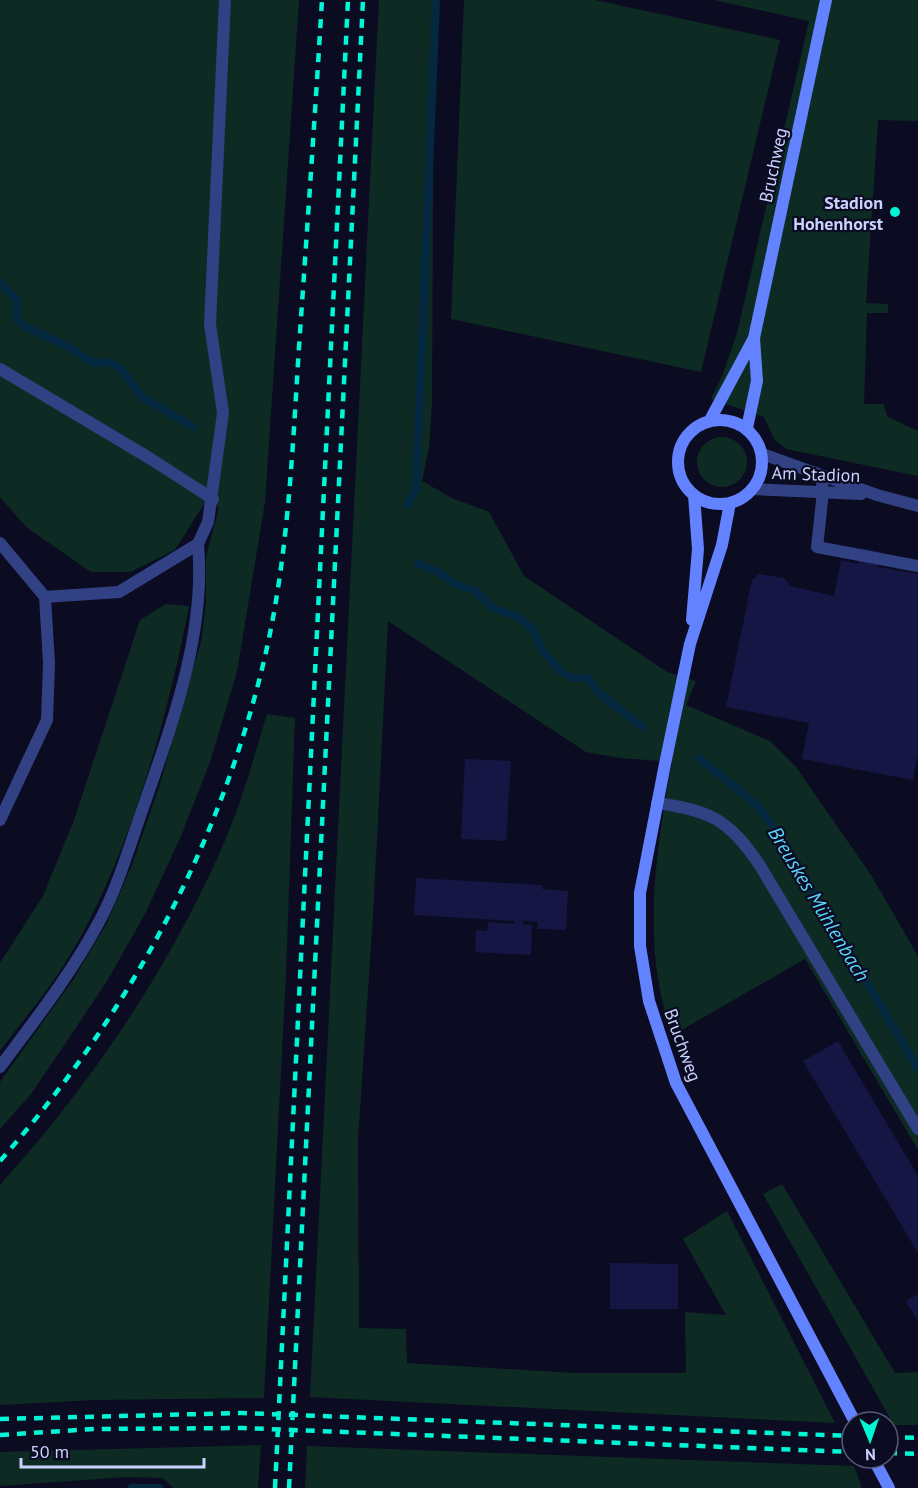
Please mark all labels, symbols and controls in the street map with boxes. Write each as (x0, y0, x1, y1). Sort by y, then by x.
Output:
street label: Bruchweg (754, 125, 792, 205)
place label: Stadion Hohenhorst (793, 191, 884, 235)
marker: Stadion Hohenhorst (888, 205, 902, 219)
street label: Am Stadion (771, 461, 861, 487)
water label: Breuskes Mühlenbach (762, 822, 876, 986)
street label: Bruchweg (659, 1005, 707, 1085)
north arrow (840, 1410, 900, 1470)
scale bar (21, 1431, 204, 1469)
text: 50 m (30, 1440, 69, 1463)
text: N (865, 1445, 876, 1465)

